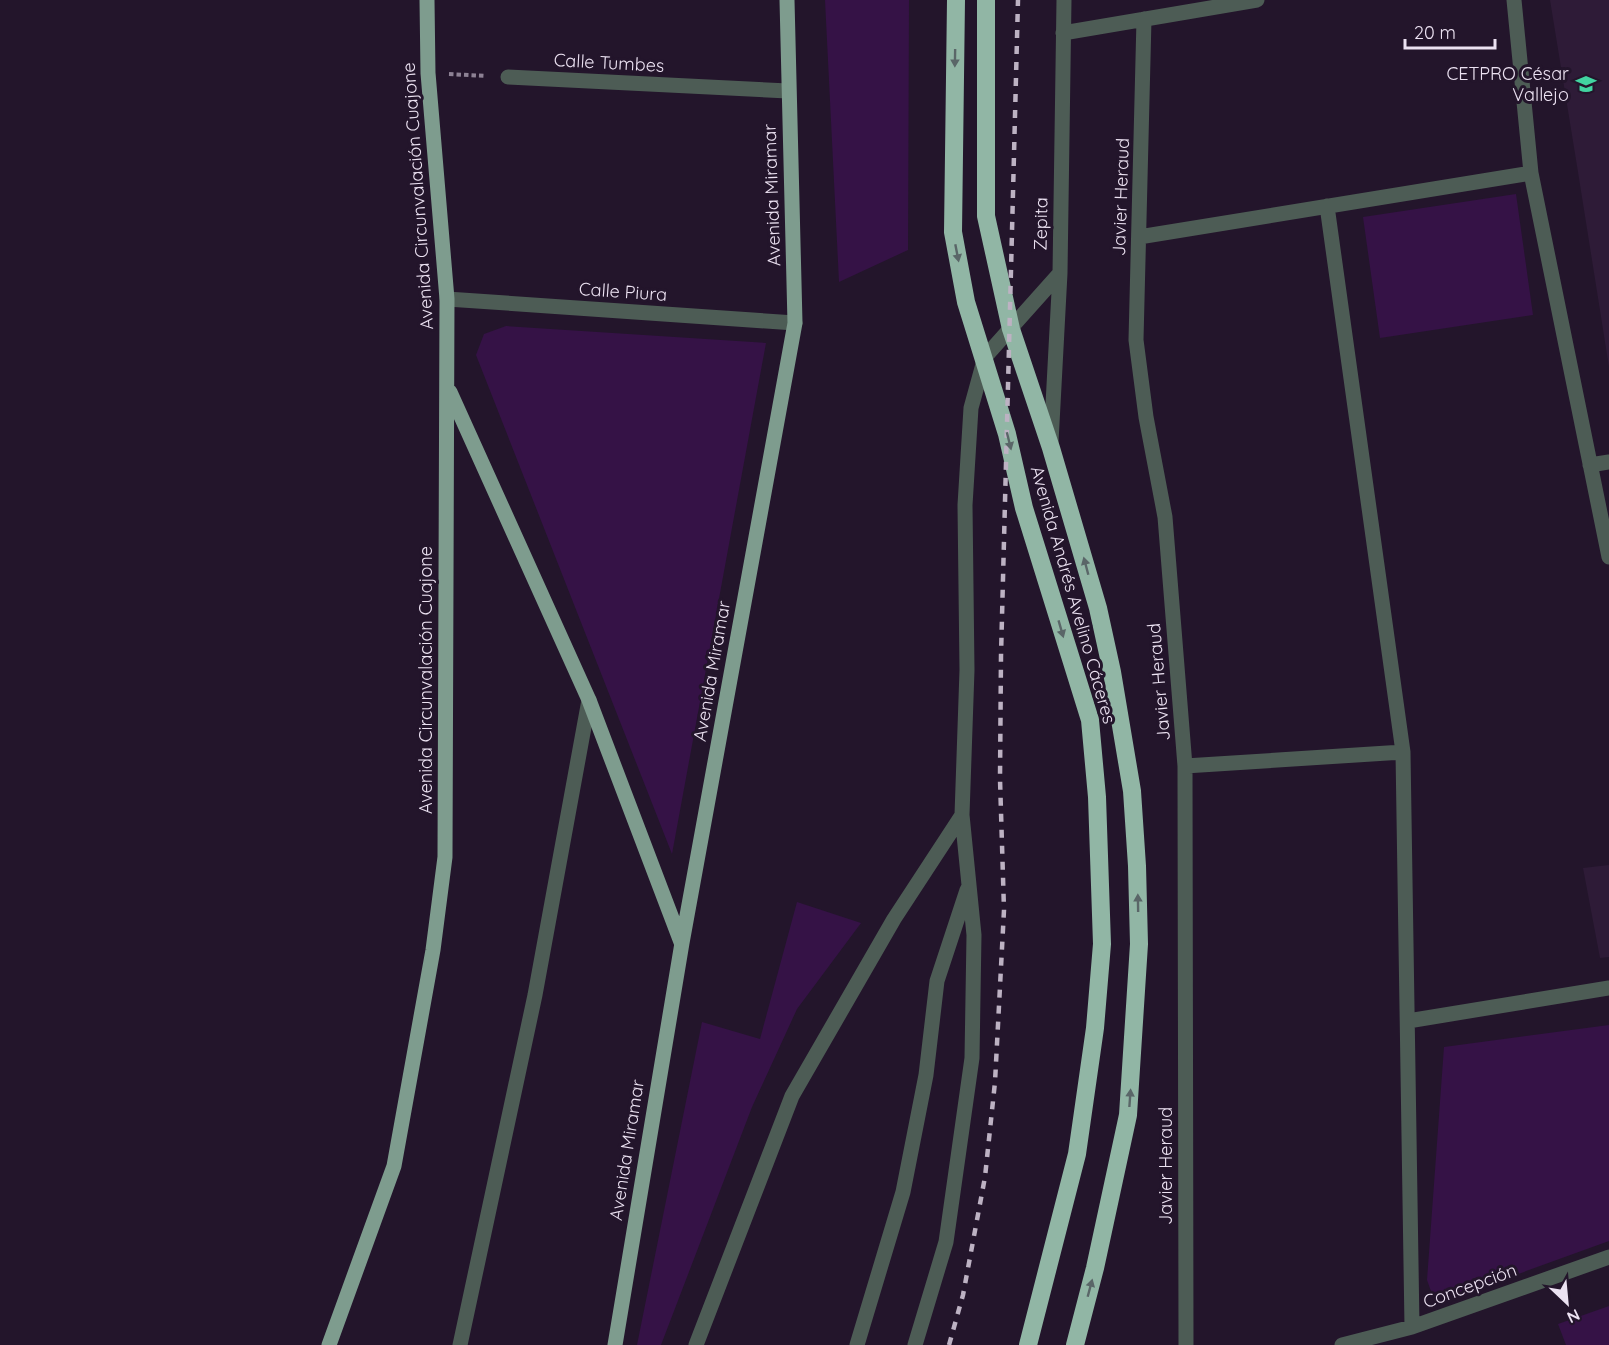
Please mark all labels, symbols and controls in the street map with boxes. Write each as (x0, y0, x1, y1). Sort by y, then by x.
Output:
scale bar (1405, 12, 1495, 50)
text: 20 m (1414, 21, 1456, 44)
street label: Calle Tumbes (553, 48, 665, 77)
one-way arrow (950, 49, 960, 68)
street label: Avenida Circunvalación Cuajone (397, 62, 438, 330)
place label: CETPRO César Vallejo (1446, 62, 1569, 106)
school or university icon: CETPRO César Vallejo (1574, 72, 1598, 96)
street label: Avenida Miramar (758, 123, 785, 267)
street label: Javier Heraud (1107, 138, 1134, 256)
street label: Zepita (1029, 197, 1052, 251)
one-way arrow (953, 244, 962, 263)
street label: Calle Piura (578, 277, 668, 306)
one-way arrow (1004, 432, 1014, 450)
street label: Avenida Andrés Avelino Cáceres (1026, 463, 1121, 726)
street label: Avenida Circunvalación Cuajone (414, 546, 437, 814)
one-way arrow (1081, 557, 1090, 575)
street label: Avenida Miramar (688, 599, 735, 743)
one-way arrow (1057, 620, 1066, 638)
street label: Javier Heraud (1142, 622, 1175, 742)
one-way arrow (1133, 894, 1143, 913)
street label: Avenida Miramar (604, 1078, 649, 1222)
one-way arrow (1125, 1088, 1135, 1107)
street label: Javier Heraud (1154, 1107, 1177, 1225)
street label: Concepción (1420, 1258, 1520, 1313)
north arrow (1537, 1273, 1597, 1333)
one-way arrow (1085, 1279, 1095, 1298)
text: N (1564, 1305, 1583, 1328)

